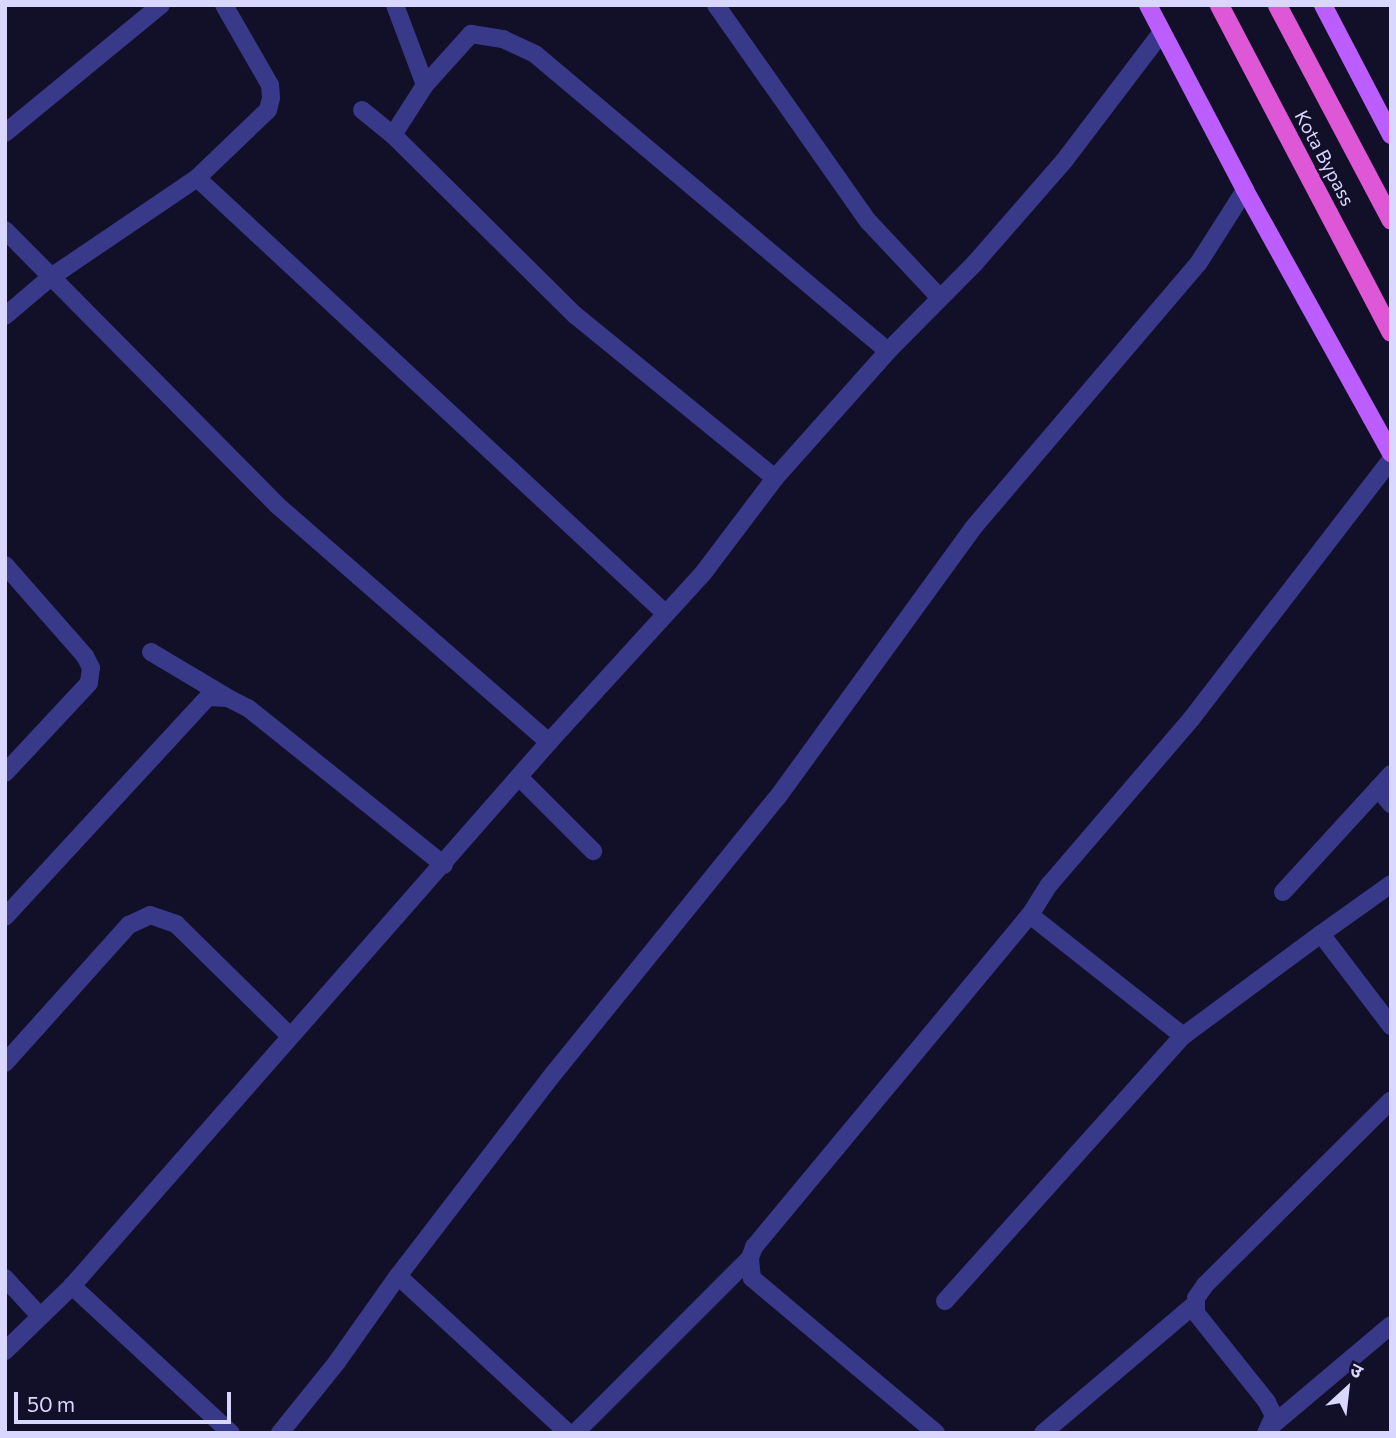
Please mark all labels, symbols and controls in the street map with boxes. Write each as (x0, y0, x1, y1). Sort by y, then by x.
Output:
street label: Kota Bypass (1290, 106, 1360, 210)
north arrow (1312, 1354, 1382, 1424)
text: उ (1347, 1357, 1367, 1383)
scale bar (18, 1378, 234, 1422)
text: 50 m (27, 1391, 75, 1416)

